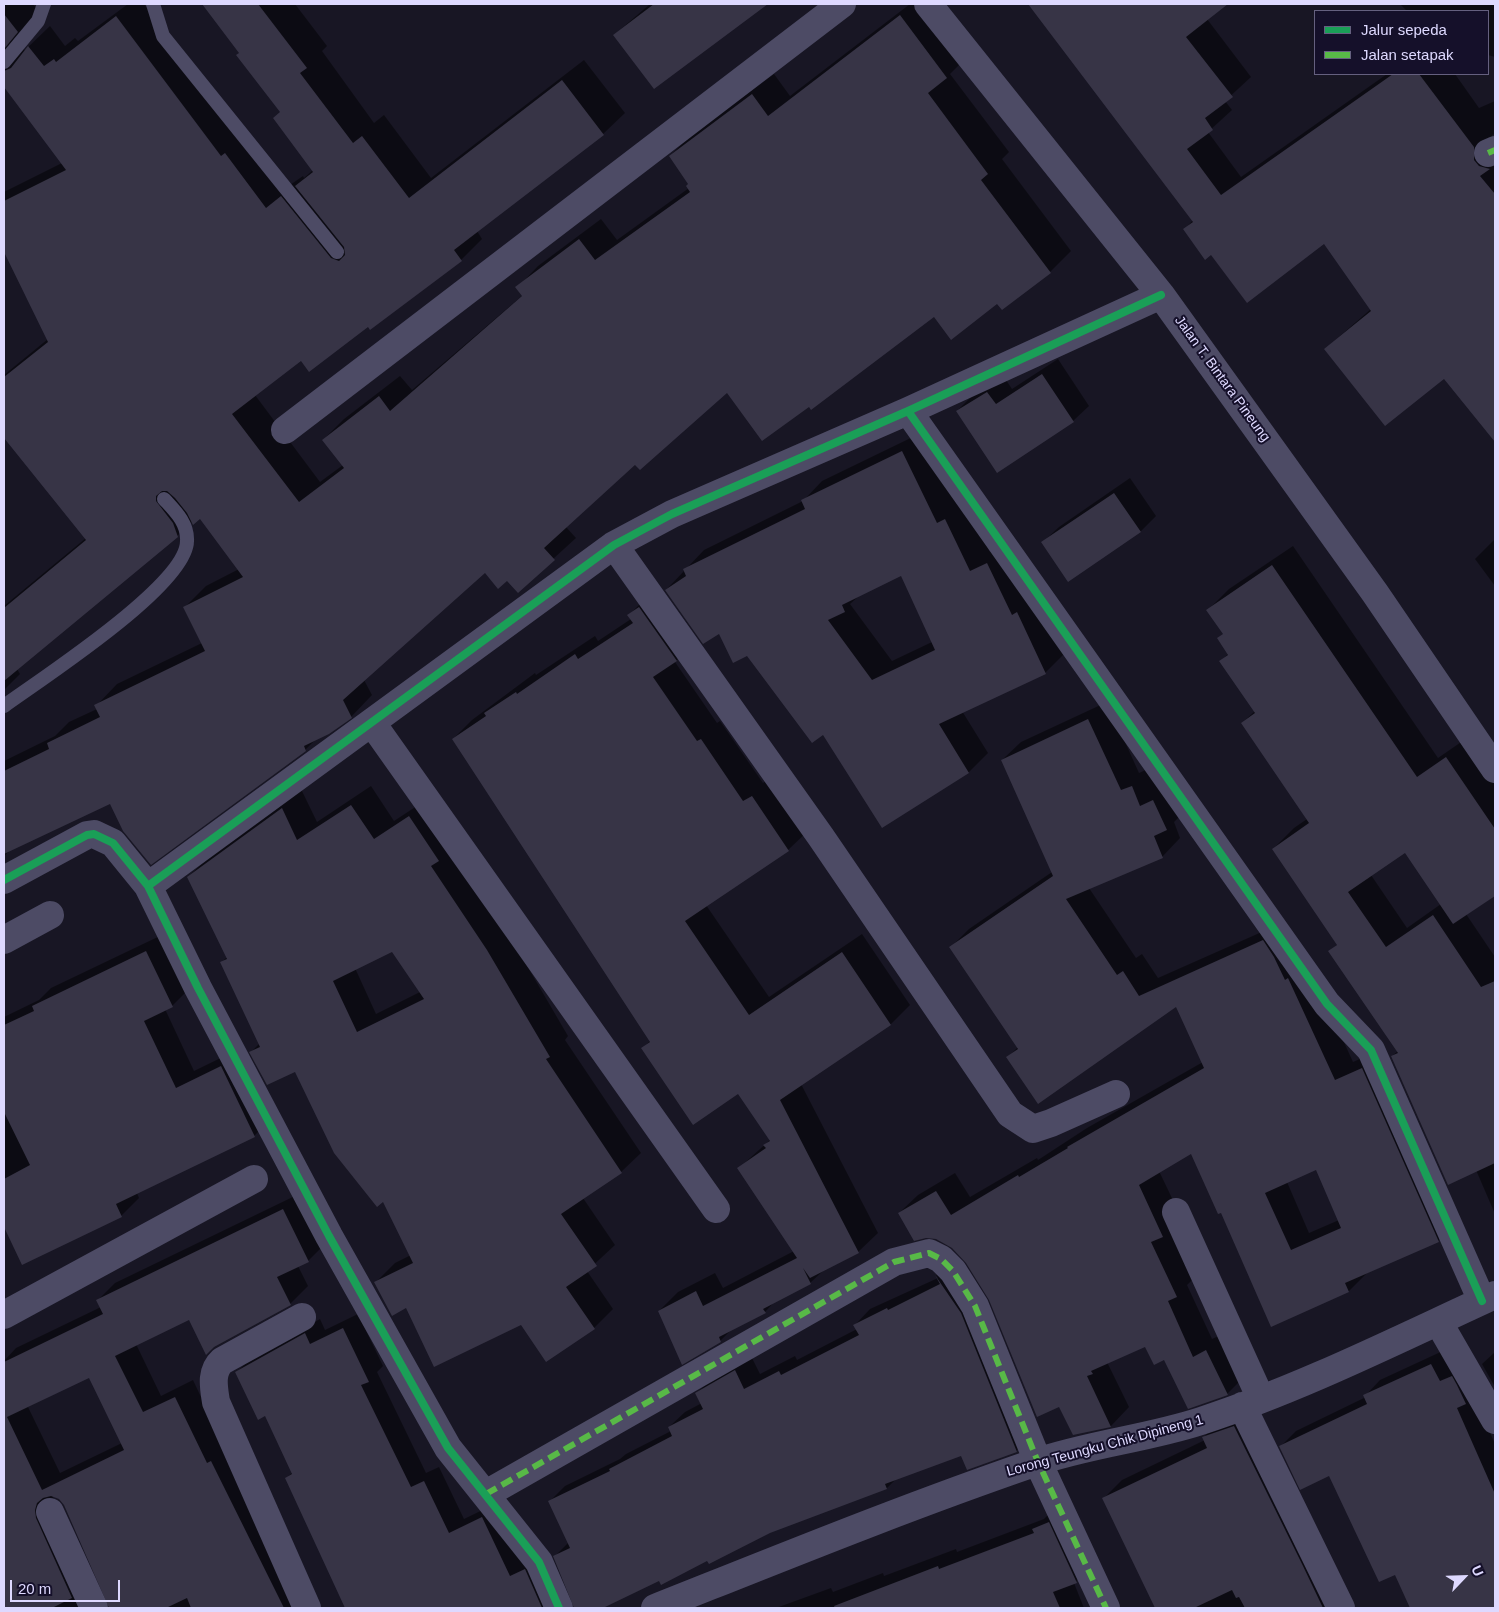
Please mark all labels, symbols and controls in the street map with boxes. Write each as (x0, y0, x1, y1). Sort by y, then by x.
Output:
legend (1314, 10, 1489, 75)
text: Jalur sepeda (1361, 21, 1447, 38)
text: Jalan setapak (1361, 46, 1454, 63)
street label: Jalan T. Bintara Pineung (1171, 313, 1273, 445)
street label: Lorong Teungku Chik Dipineng 1 (1005, 1412, 1205, 1480)
north arrow (1439, 1552, 1489, 1602)
text: U (1468, 1563, 1487, 1579)
scale bar (12, 1570, 122, 1602)
text: 20 m (18, 1580, 51, 1597)

